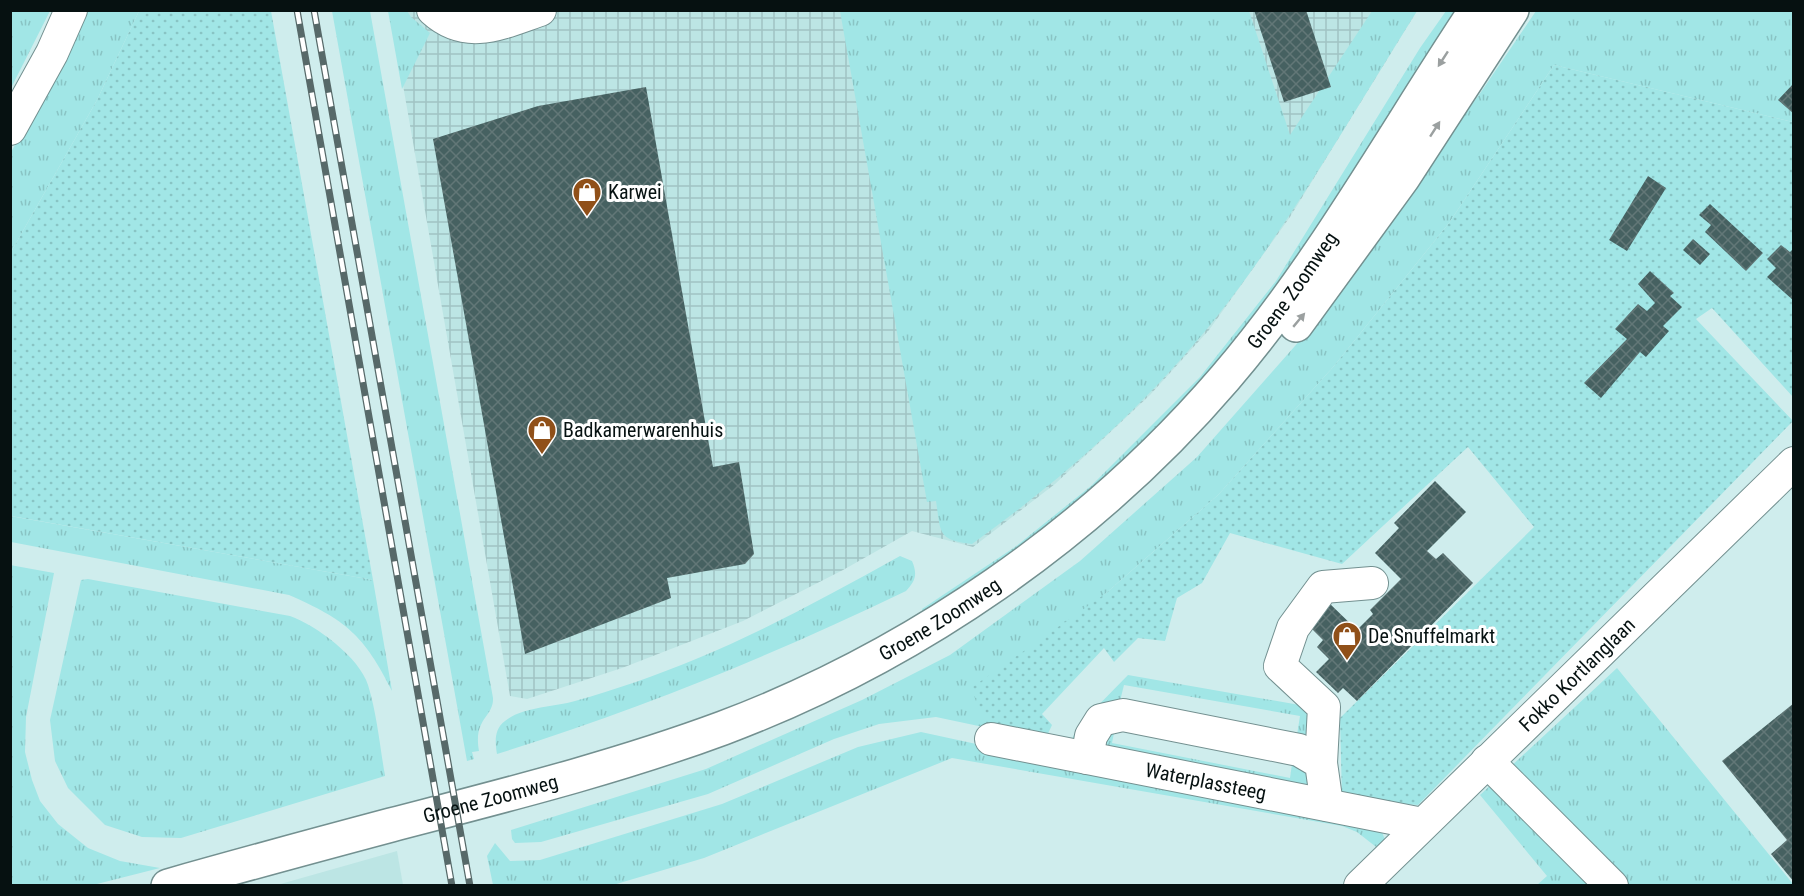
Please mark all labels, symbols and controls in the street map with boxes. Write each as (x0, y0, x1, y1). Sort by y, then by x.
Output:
one-way arrow (1438, 51, 1449, 67)
one-way arrow (1429, 121, 1440, 137)
shop icon: Karwei (571, 176, 603, 218)
place label: Karwei (608, 180, 662, 204)
street label: Groene Zoomweg (1242, 227, 1342, 354)
one-way arrow (1293, 312, 1306, 328)
shop icon: Badkamerwarenhuis (526, 414, 558, 456)
place label: Badkamerwarenhuis (563, 418, 723, 442)
street label: Groene Zoomweg (875, 573, 1005, 666)
street label: Fokko Kortlanglaan (1514, 613, 1640, 736)
shop icon: De Snuffelmarkt (1331, 620, 1363, 662)
place label: De Snuffelmarkt (1368, 624, 1495, 648)
street label: Waterplassteeg (1143, 758, 1268, 805)
street label: Groene Zoomweg (420, 769, 561, 828)

